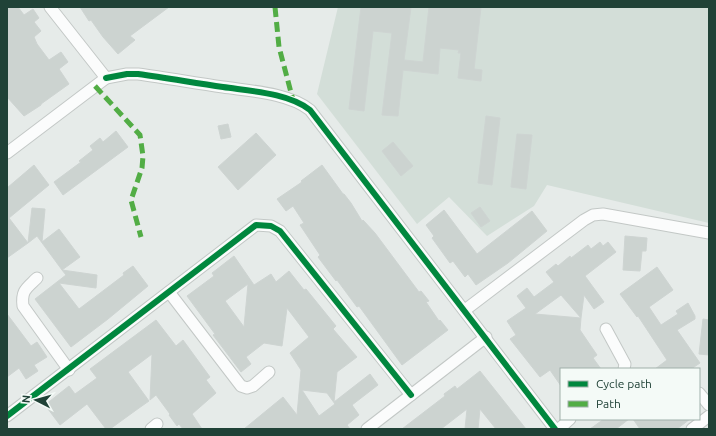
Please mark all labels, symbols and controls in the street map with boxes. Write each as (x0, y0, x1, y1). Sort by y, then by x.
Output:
legend (560, 368, 700, 420)
text: Cycle path (596, 377, 652, 390)
north arrow (16, 380, 56, 420)
text: N (20, 394, 32, 404)
text: Path (596, 397, 621, 410)

